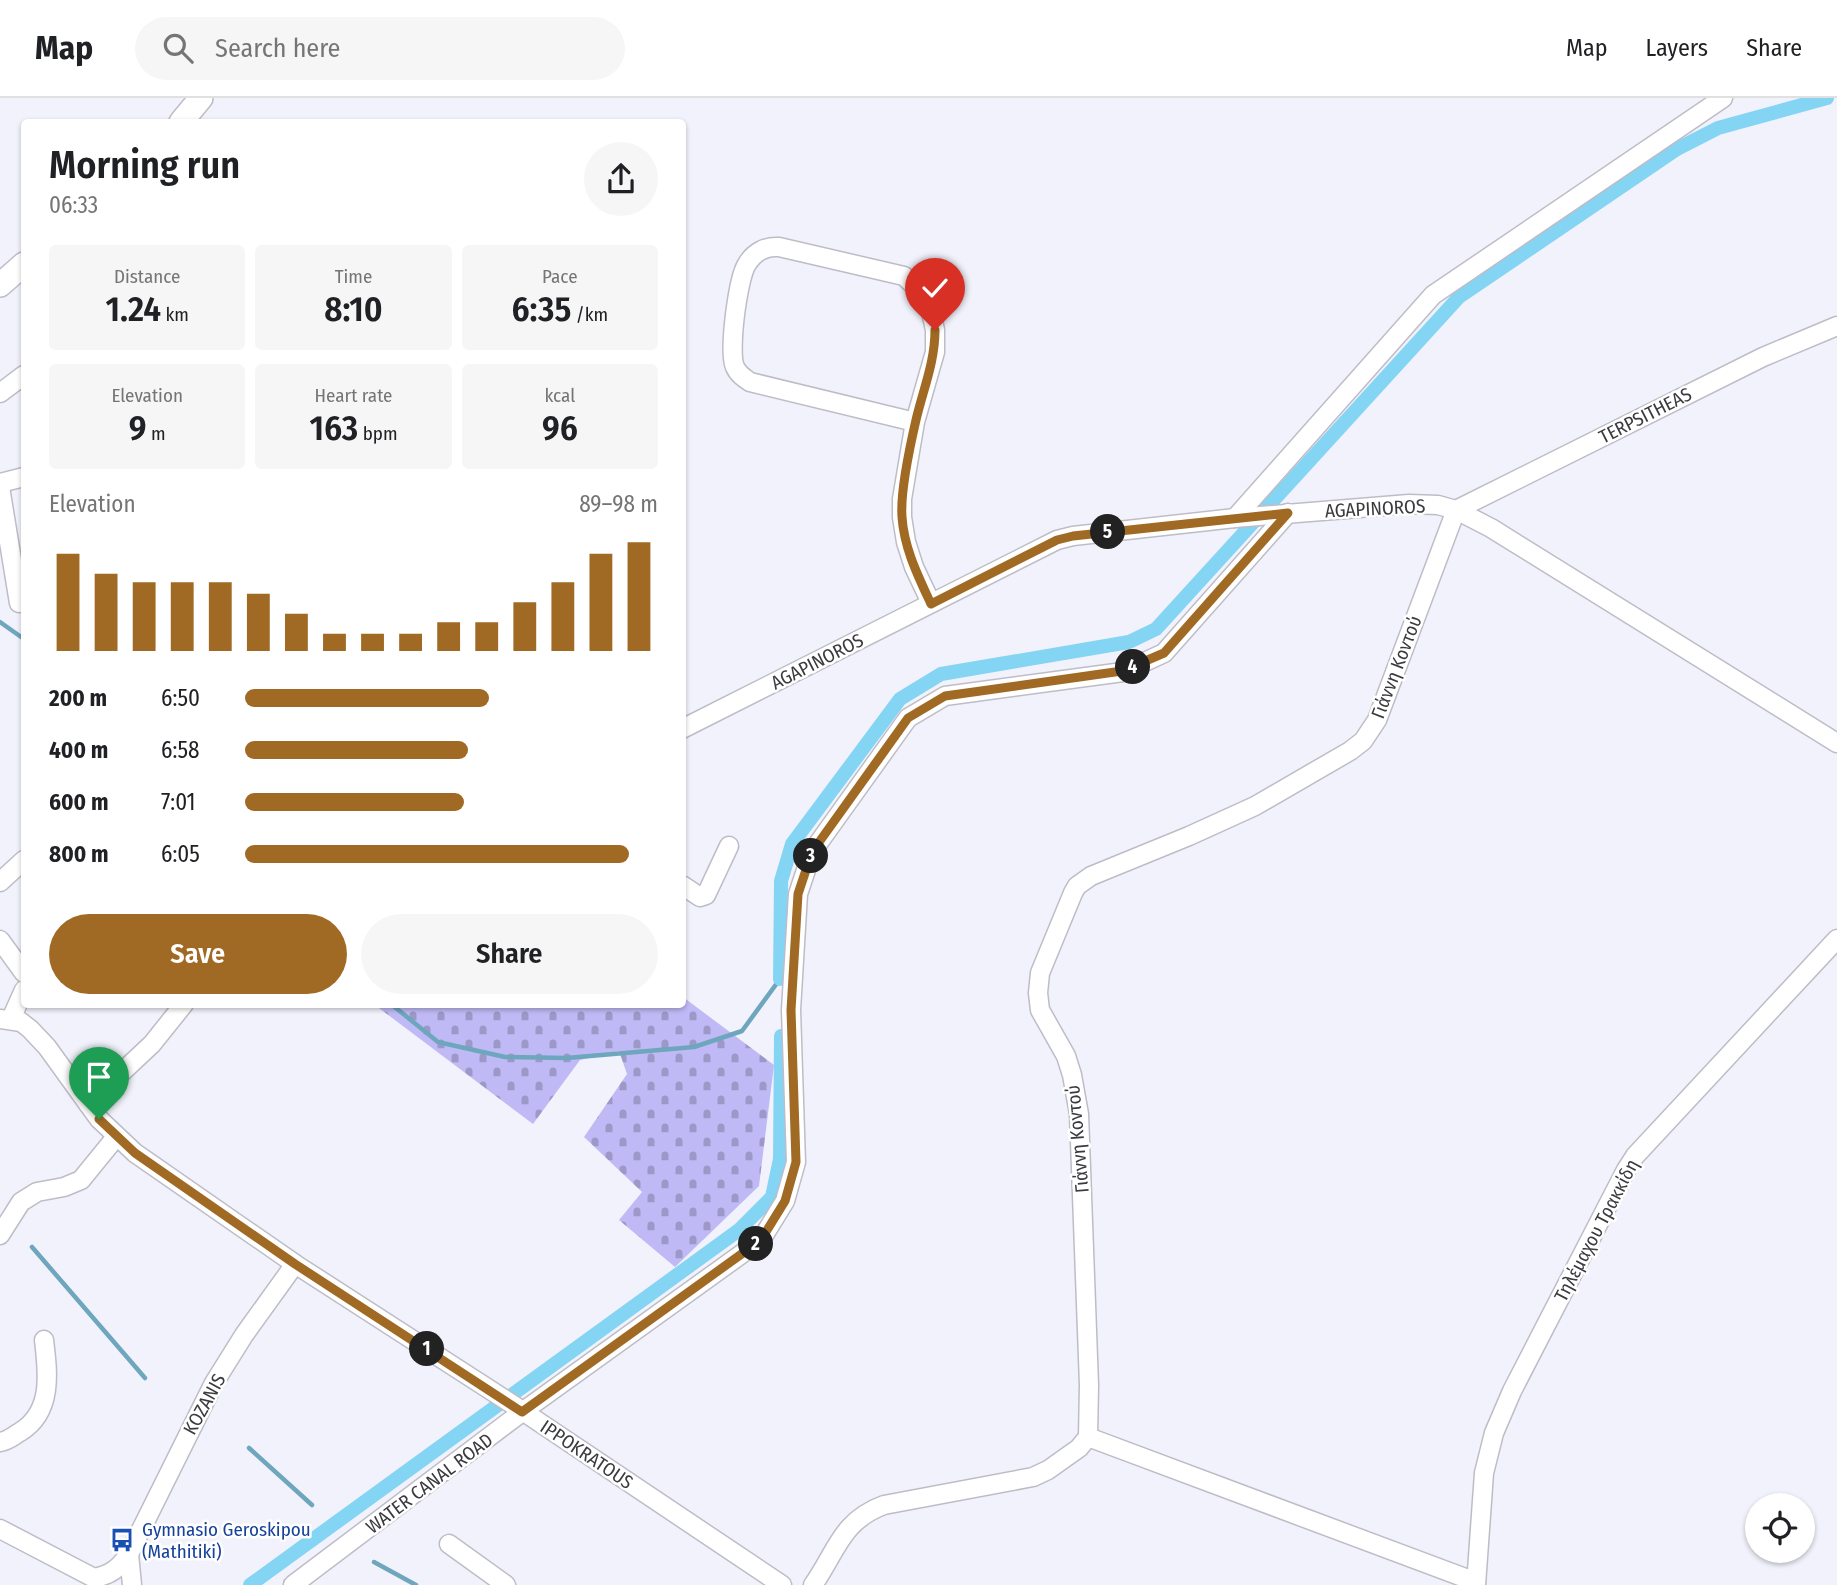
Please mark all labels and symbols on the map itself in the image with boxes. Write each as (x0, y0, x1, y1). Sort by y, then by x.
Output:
pin (905, 258, 965, 330)
street label: TERPSITHEAS (1595, 382, 1695, 449)
street label: AGAPINOROS (1324, 494, 1426, 523)
pin: 5 (1090, 514, 1126, 550)
street label: Γιάννη Κοντού (1366, 612, 1427, 722)
street label: AGAPINOROS (767, 628, 867, 695)
pin: 4 (1116, 650, 1150, 684)
pin: 3 (794, 838, 828, 874)
pin (69, 1047, 129, 1119)
street label: Γιάννη Κοντού (1061, 1084, 1094, 1194)
street label: Τηλέμαχου Τρακκίδη (1549, 1155, 1644, 1305)
pin: 2 (738, 1226, 774, 1262)
pin: 1 (410, 1332, 444, 1366)
street label: KOZANIS (178, 1370, 231, 1439)
street label: IPPOKRATOUS (536, 1415, 637, 1494)
street label: WATER CANAL ROAD (361, 1428, 497, 1539)
place label: Gymnasio Geroskipou (Mathitiki) (142, 1518, 311, 1563)
bus stop icon: Gymnasio Geroskipou (Mathitiki) (108, 1526, 136, 1554)

